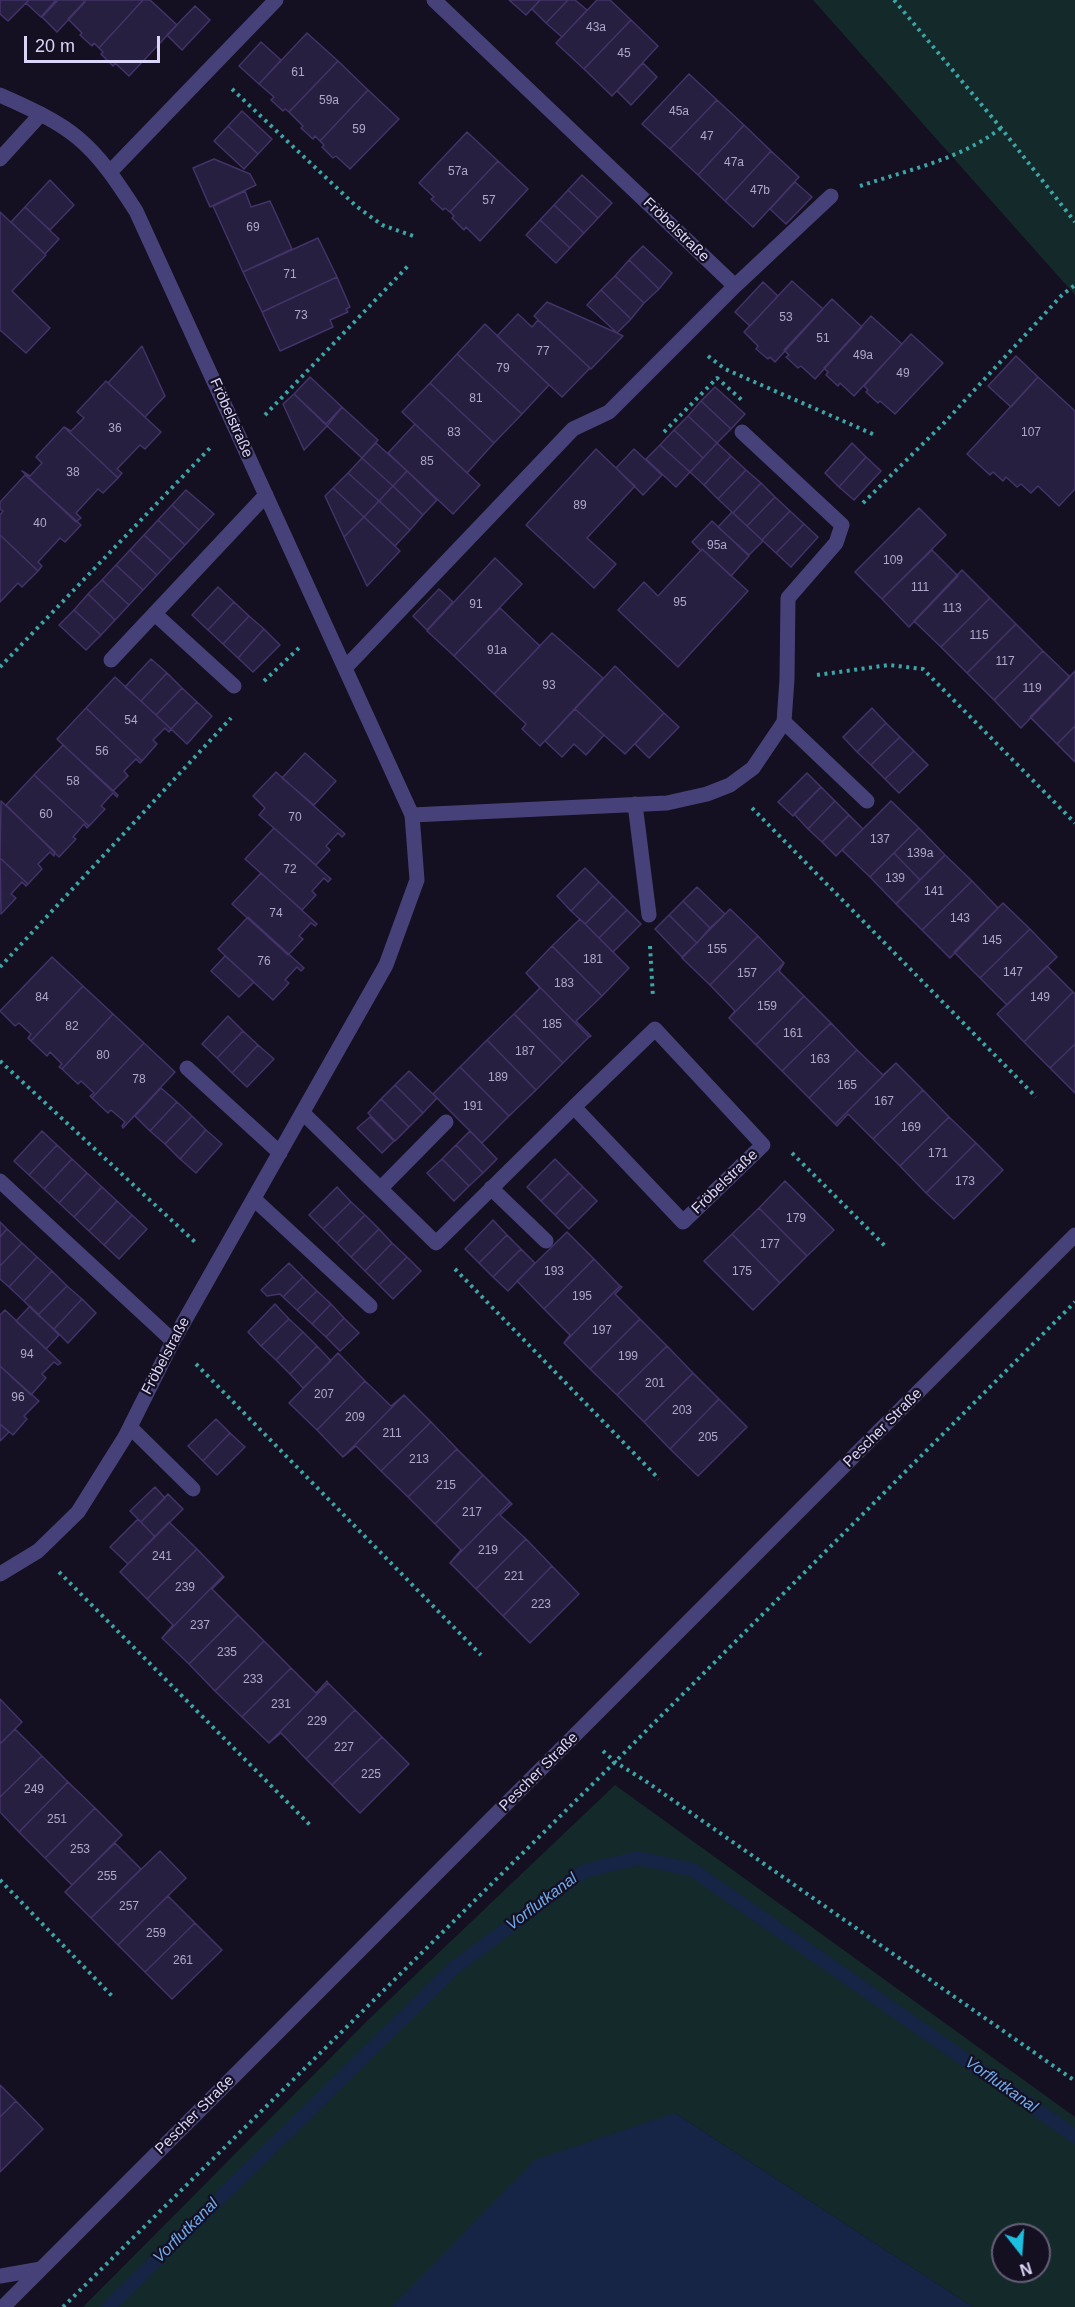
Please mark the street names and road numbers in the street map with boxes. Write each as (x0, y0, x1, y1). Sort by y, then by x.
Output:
street label: Fröbelstraße (639, 194, 713, 266)
street label: Fröbelstraße (205, 376, 257, 460)
street label: Fröbelstraße (688, 1146, 762, 1218)
street label: Fröbelstraße (138, 1314, 194, 1398)
street label: Pescher Straße (840, 1385, 926, 1471)
street label: Pescher Straße (496, 1729, 582, 1815)
street label: Pescher Straße (152, 2072, 238, 2158)

